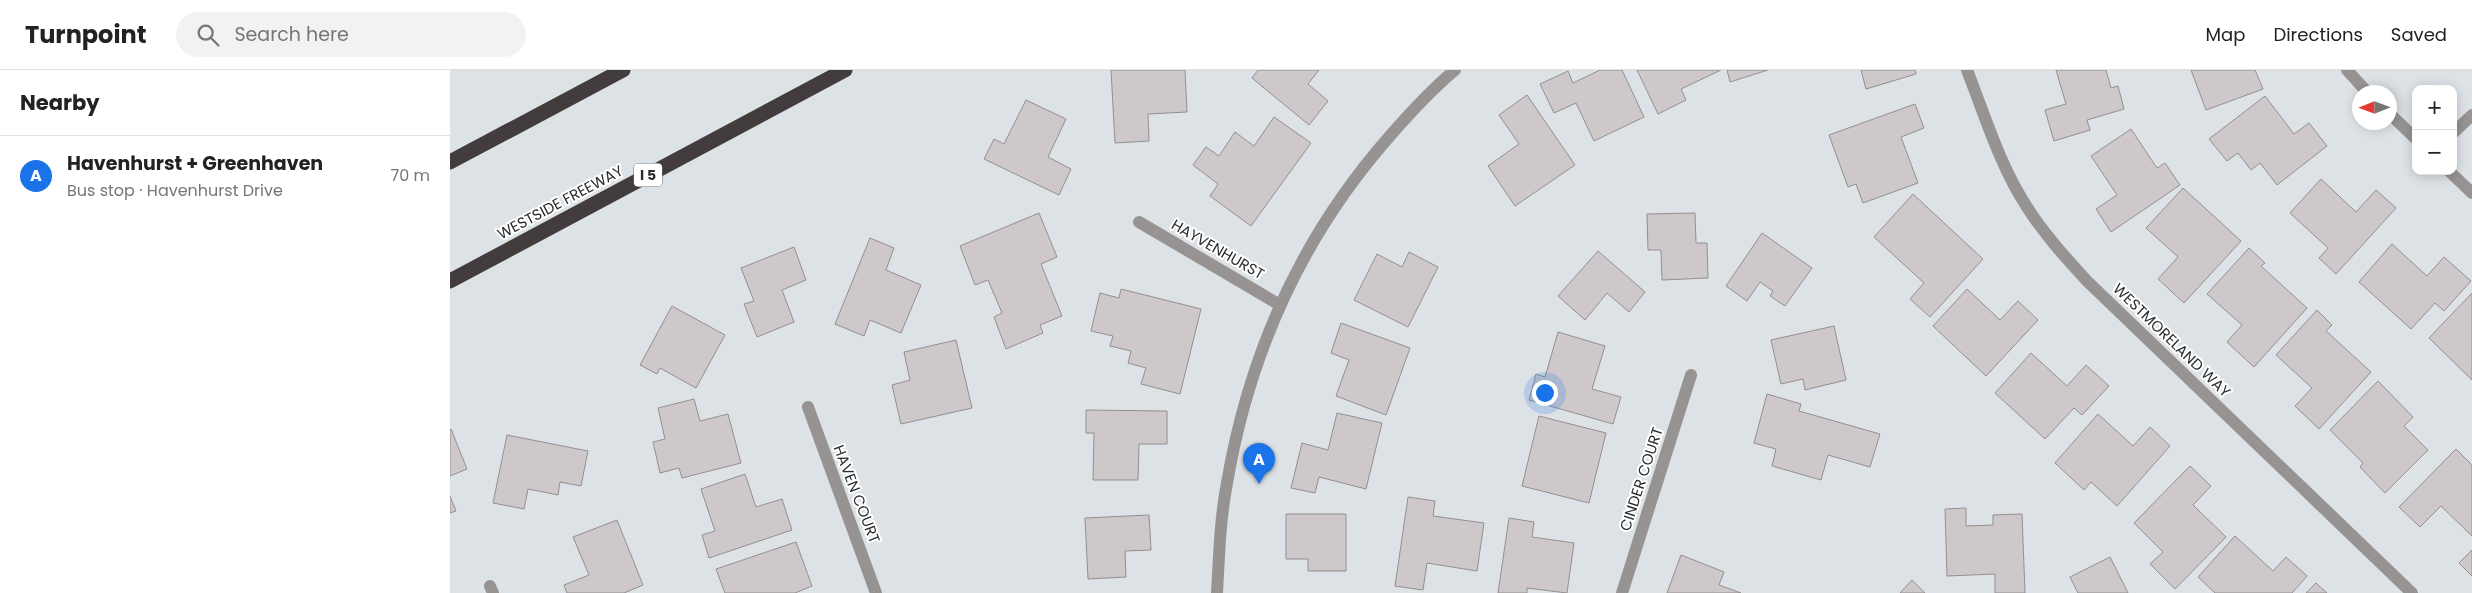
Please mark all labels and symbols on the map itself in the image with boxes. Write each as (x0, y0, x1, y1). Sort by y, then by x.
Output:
north arrow (2352, 85, 2397, 130)
street label: WESTSIDE FREEWAY (493, 160, 627, 244)
road number: I 5 (634, 164, 662, 186)
street label: HAYVENHURST (1168, 214, 1268, 284)
street label: WESTMORELAND WAY (2109, 278, 2236, 402)
your location (1532, 380, 1558, 406)
street label: CINDER COURT (1614, 424, 1668, 534)
street label: HAVEN COURT (829, 442, 885, 546)
pin: A (1243, 443, 1275, 484)

